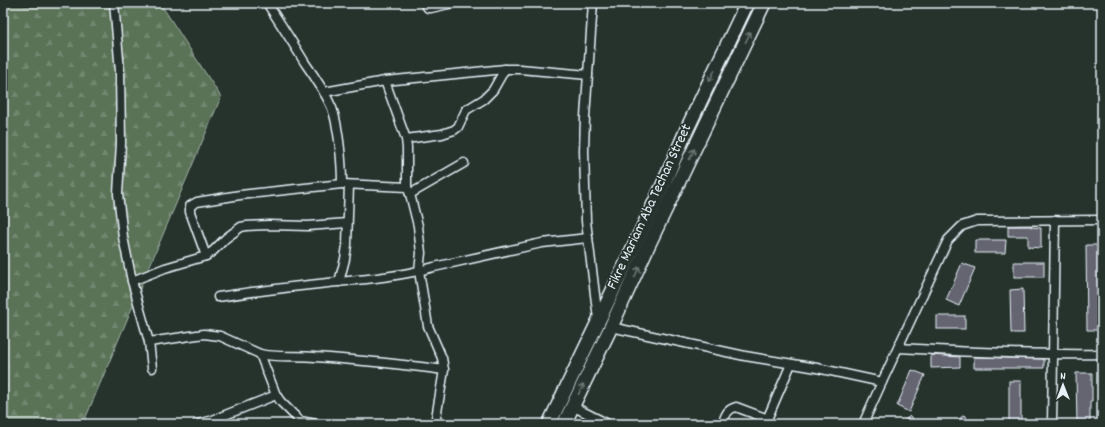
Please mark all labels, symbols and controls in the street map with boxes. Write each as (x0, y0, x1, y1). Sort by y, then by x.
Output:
one-way arrow (745, 31, 752, 43)
one-way arrow (708, 70, 715, 82)
street label: Fikre Mariam Aba Techan Street (602, 120, 698, 293)
one-way arrow (689, 148, 696, 160)
one-way arrow (634, 266, 641, 278)
north arrow (1043, 365, 1083, 405)
text: N (1060, 369, 1066, 385)
one-way arrow (578, 383, 585, 395)

